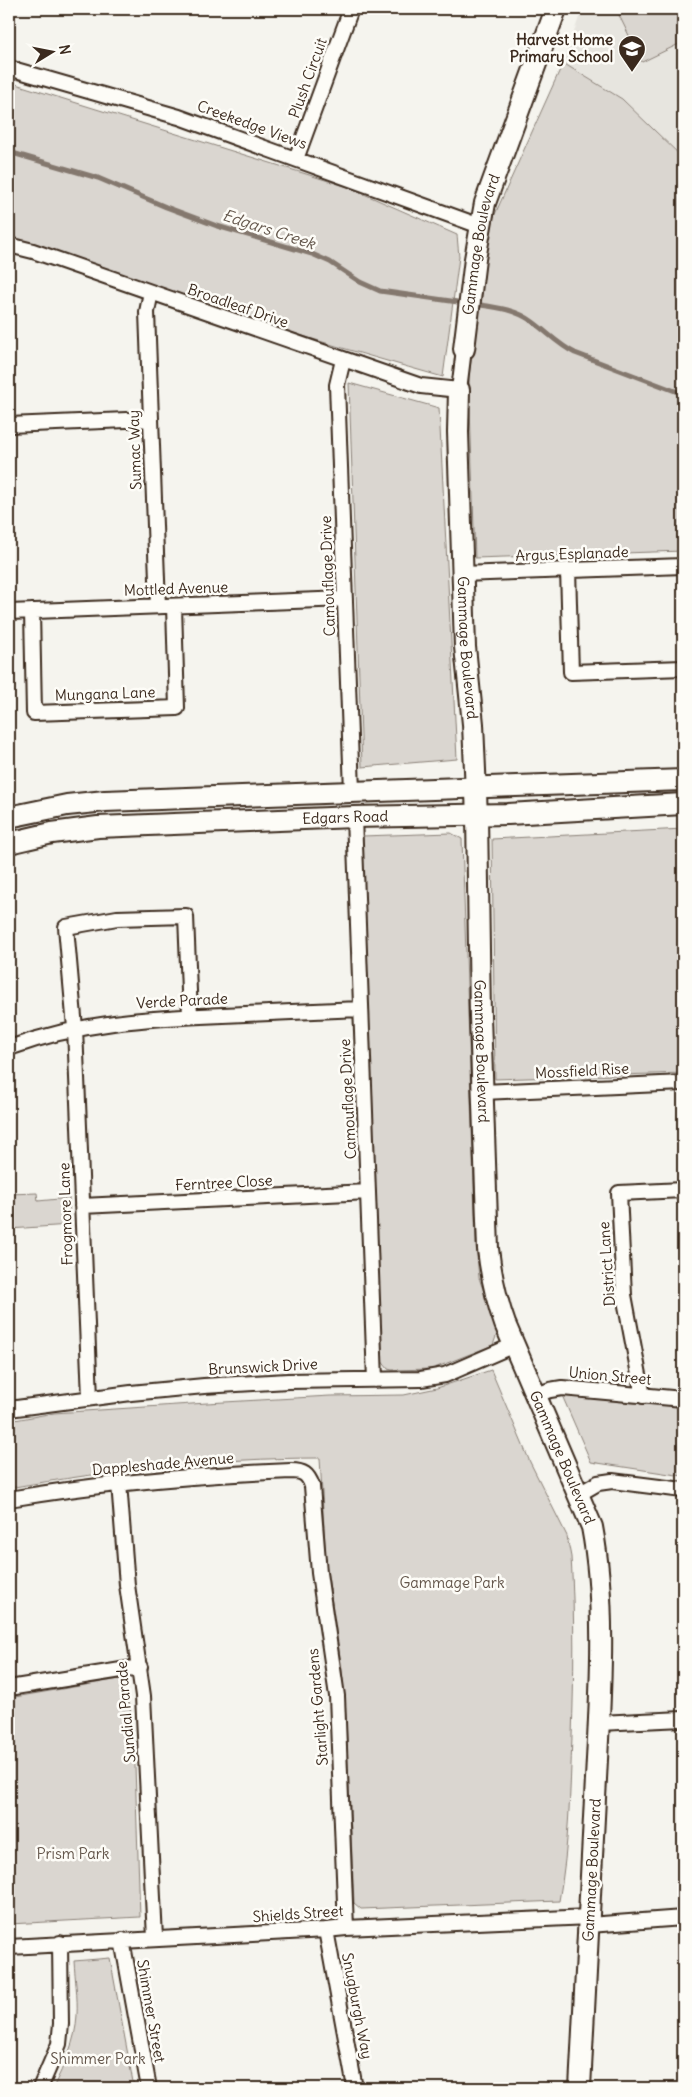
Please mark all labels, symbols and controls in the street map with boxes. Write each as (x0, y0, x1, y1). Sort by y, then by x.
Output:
north arrow (28, 28, 78, 78)
place label: Harvest Home Primary School (510, 30, 613, 67)
school or university icon: Harvest Home Primary School (617, 34, 647, 73)
street label: Plush Circuit (284, 35, 331, 121)
text: N (55, 43, 75, 56)
street label: Creekedge Views (195, 96, 310, 153)
street label: Gammage Boulevard (458, 171, 504, 316)
water label: Edgars Creek (220, 205, 320, 254)
street label: Broadleaf Drive (185, 279, 291, 332)
street label: Sumac Way (124, 410, 145, 490)
street label: Camouflage Drive (316, 515, 339, 637)
street label: Argus Esplanade (515, 542, 629, 565)
street label: Gammage Boulevard (454, 576, 482, 720)
street label: Mottled Avenue (123, 577, 229, 600)
street label: Mungana Lane (54, 682, 156, 705)
street label: Edgars Road (302, 806, 389, 828)
street label: Gammage Boulevard (470, 980, 494, 1123)
street label: Verde Parade (136, 989, 228, 1012)
street label: Camouflage Drive (335, 1038, 360, 1160)
street label: Mossfield Rise (535, 1059, 629, 1082)
street label: Frogmore Lane (54, 1162, 77, 1266)
street label: Ferntree Close (175, 1170, 273, 1195)
street label: District Lane (594, 1221, 619, 1307)
street label: Brunswick Drive (208, 1354, 318, 1379)
street label: Union Street (568, 1362, 652, 1389)
street label: Gammage Boulevard (526, 1388, 600, 1527)
street label: Dappleshade Avenue (91, 1448, 235, 1479)
park label: Gammage Park (399, 1573, 505, 1592)
street label: Starlight Gardens (303, 1647, 332, 1767)
street label: Sundial Parade (112, 1660, 139, 1764)
street label: Gammage Boulevard (578, 1798, 605, 1942)
park label: Prism Park (36, 1844, 110, 1863)
street label: Shields Street (252, 1901, 344, 1926)
street label: Snugburgh Way (338, 1951, 377, 2061)
street label: Shimmer Street (133, 1958, 170, 2064)
park label: Shimmer Park (50, 2049, 146, 2068)

